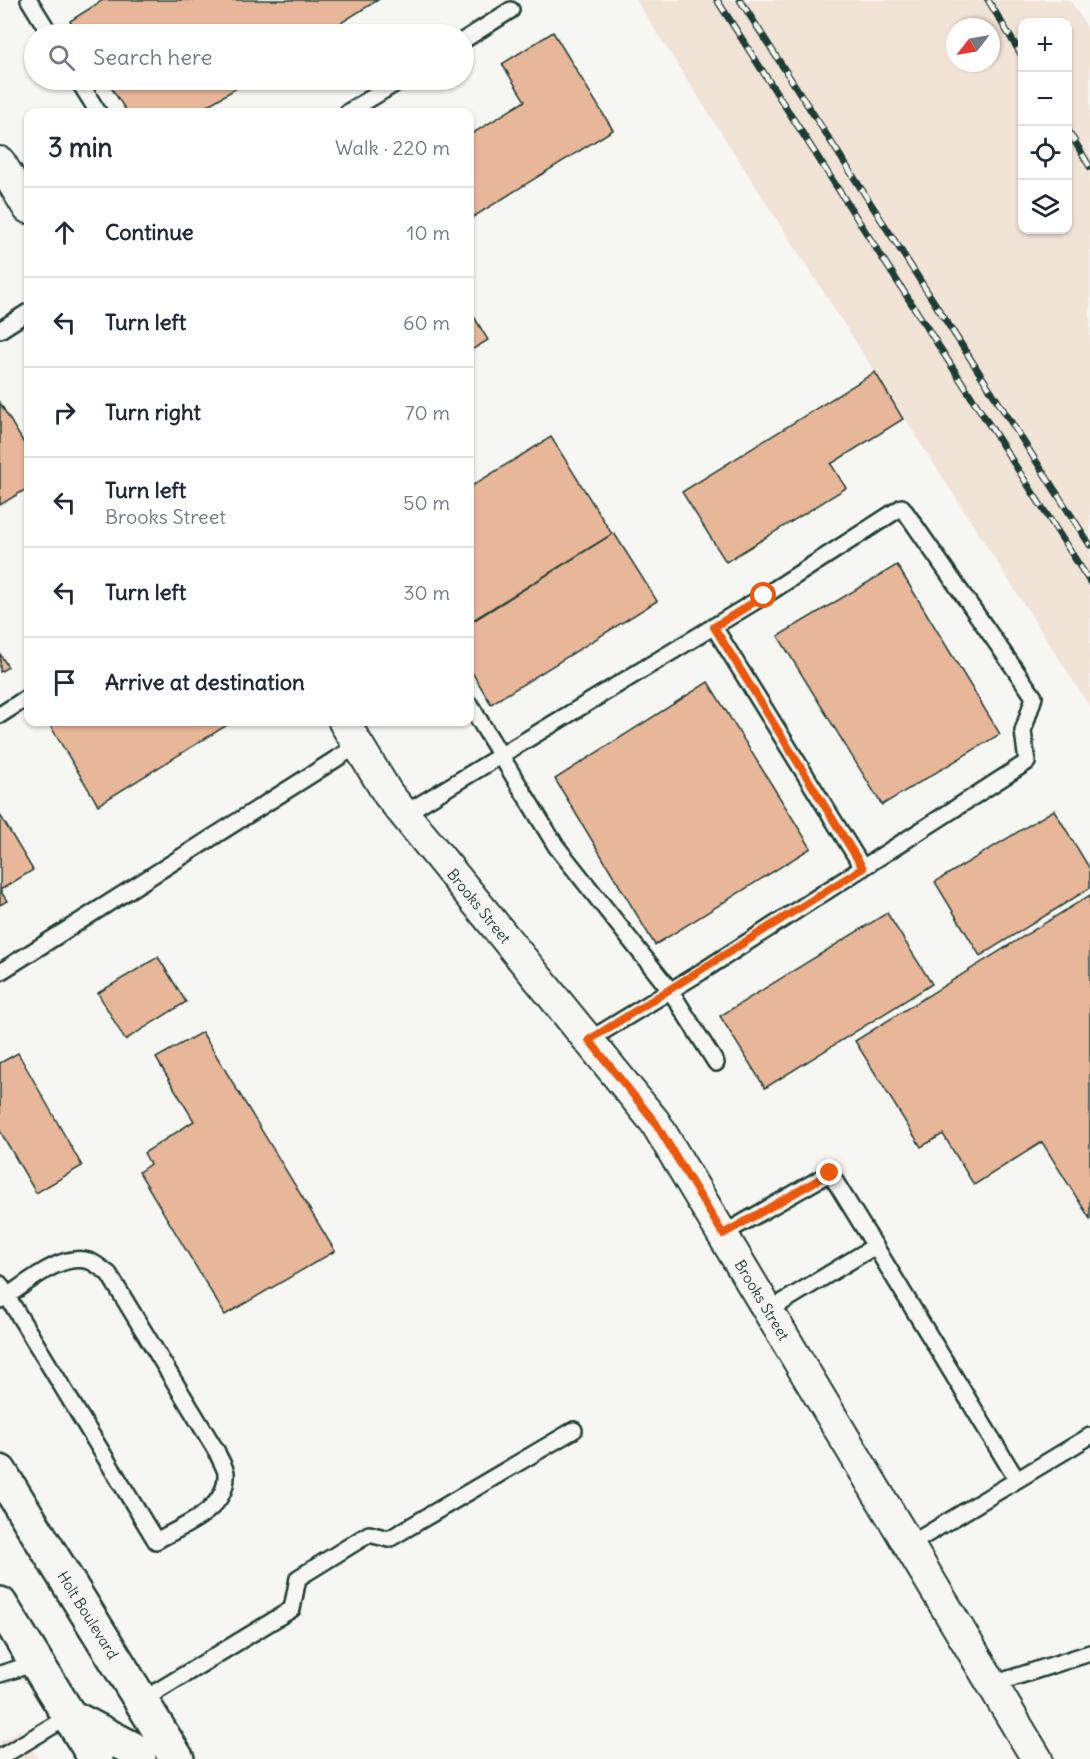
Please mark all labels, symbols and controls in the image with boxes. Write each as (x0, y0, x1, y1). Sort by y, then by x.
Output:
north arrow (946, 18, 1000, 72)
map controls (1018, 18, 1072, 234)
button: + (1018, 18, 1072, 72)
search box (24, 24, 474, 90)
icon: search (45, 41, 78, 74)
text: Search here (93, 43, 212, 71)
button: − (1018, 72, 1072, 126)
button: locate (1018, 126, 1072, 180)
text: 3 min (48, 131, 113, 164)
text: Walk · 220 m (335, 135, 450, 160)
button: layers (1018, 180, 1072, 234)
icon: ahead (48, 216, 81, 249)
text: Continue (105, 218, 194, 246)
text: 10 m (407, 220, 450, 245)
icon: left (48, 306, 81, 339)
text: Turn left (105, 308, 186, 336)
text: 60 m (403, 310, 450, 335)
icon: right (48, 396, 81, 429)
text: Turn right (105, 398, 201, 426)
text: 70 m (405, 400, 450, 425)
text: Turn left (105, 476, 186, 504)
icon: left (48, 486, 81, 519)
text: 50 m (403, 490, 450, 515)
text: Brooks Street (105, 504, 226, 529)
icon: left (48, 576, 81, 609)
text: Turn left (105, 578, 186, 606)
text: 30 m (403, 580, 450, 605)
route start (750, 582, 776, 608)
icon: arrive (48, 666, 81, 699)
text: Arrive at destination (105, 668, 305, 696)
street label: Brooks Street (443, 865, 515, 947)
route end (816, 1159, 842, 1185)
street label: Brooks Street (730, 1256, 794, 1344)
street label: Holt Boulevard (53, 1567, 123, 1663)

